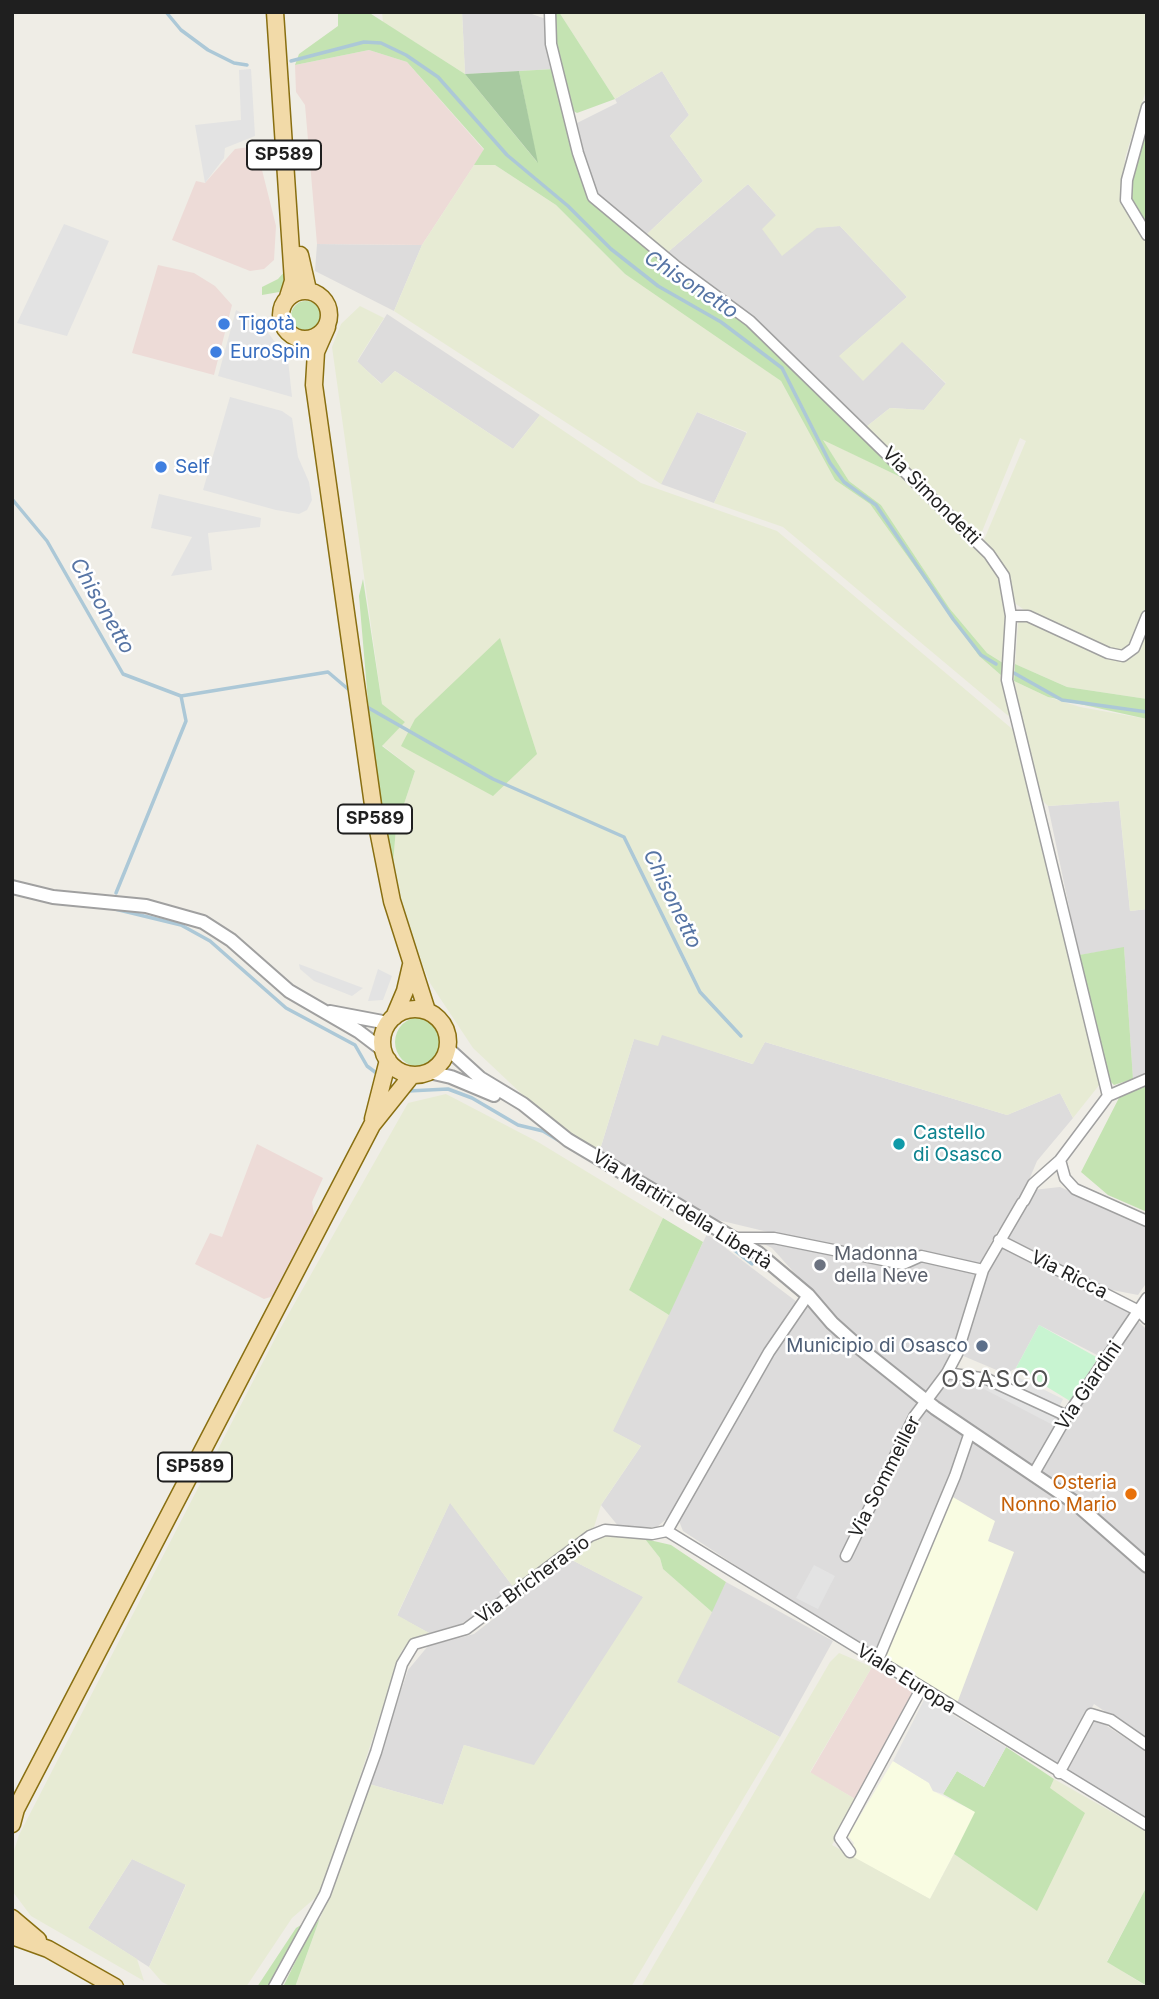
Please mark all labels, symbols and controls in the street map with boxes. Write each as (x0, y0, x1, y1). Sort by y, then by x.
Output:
road number: SP589 (247, 140, 321, 170)
water label: Chisonetto (639, 245, 743, 325)
place label: Tigotà (238, 313, 295, 335)
marker: Tigotà (216, 316, 232, 332)
place label: EuroSpin (230, 341, 311, 363)
marker: EuroSpin (208, 344, 224, 360)
street label: Via Simondetti (877, 442, 985, 550)
place label: Self (175, 456, 210, 478)
marker: Self (153, 459, 169, 475)
water label: Chisonetto (64, 554, 140, 658)
road number: SP589 (338, 804, 412, 834)
water label: Chisonetto (637, 846, 707, 952)
place label: Castello di Osasco (913, 1122, 1002, 1166)
marker: Castello di Osasco (891, 1136, 907, 1152)
street label: Via Martiri della Libertà (588, 1145, 776, 1275)
place label: Madonna della Neve (834, 1243, 928, 1287)
street label: Via Ricca (1027, 1246, 1111, 1304)
marker: Madonna della Neve (812, 1257, 828, 1273)
place label: Municipio di Osasco (786, 1335, 968, 1357)
street label: Via Giardini (1051, 1337, 1127, 1435)
marker: Municipio di Osasco (974, 1338, 990, 1354)
district label: OSASCO (942, 1366, 1050, 1394)
street label: Via Sommeiller (844, 1412, 926, 1542)
road number: SP589 (158, 1452, 232, 1482)
place label: Osteria Nonno Mario (1001, 1472, 1117, 1516)
marker: Osteria Nonno Mario (1123, 1486, 1139, 1502)
street label: Via Bricherasio (472, 1531, 594, 1629)
street label: Viale Europa (852, 1639, 960, 1719)

